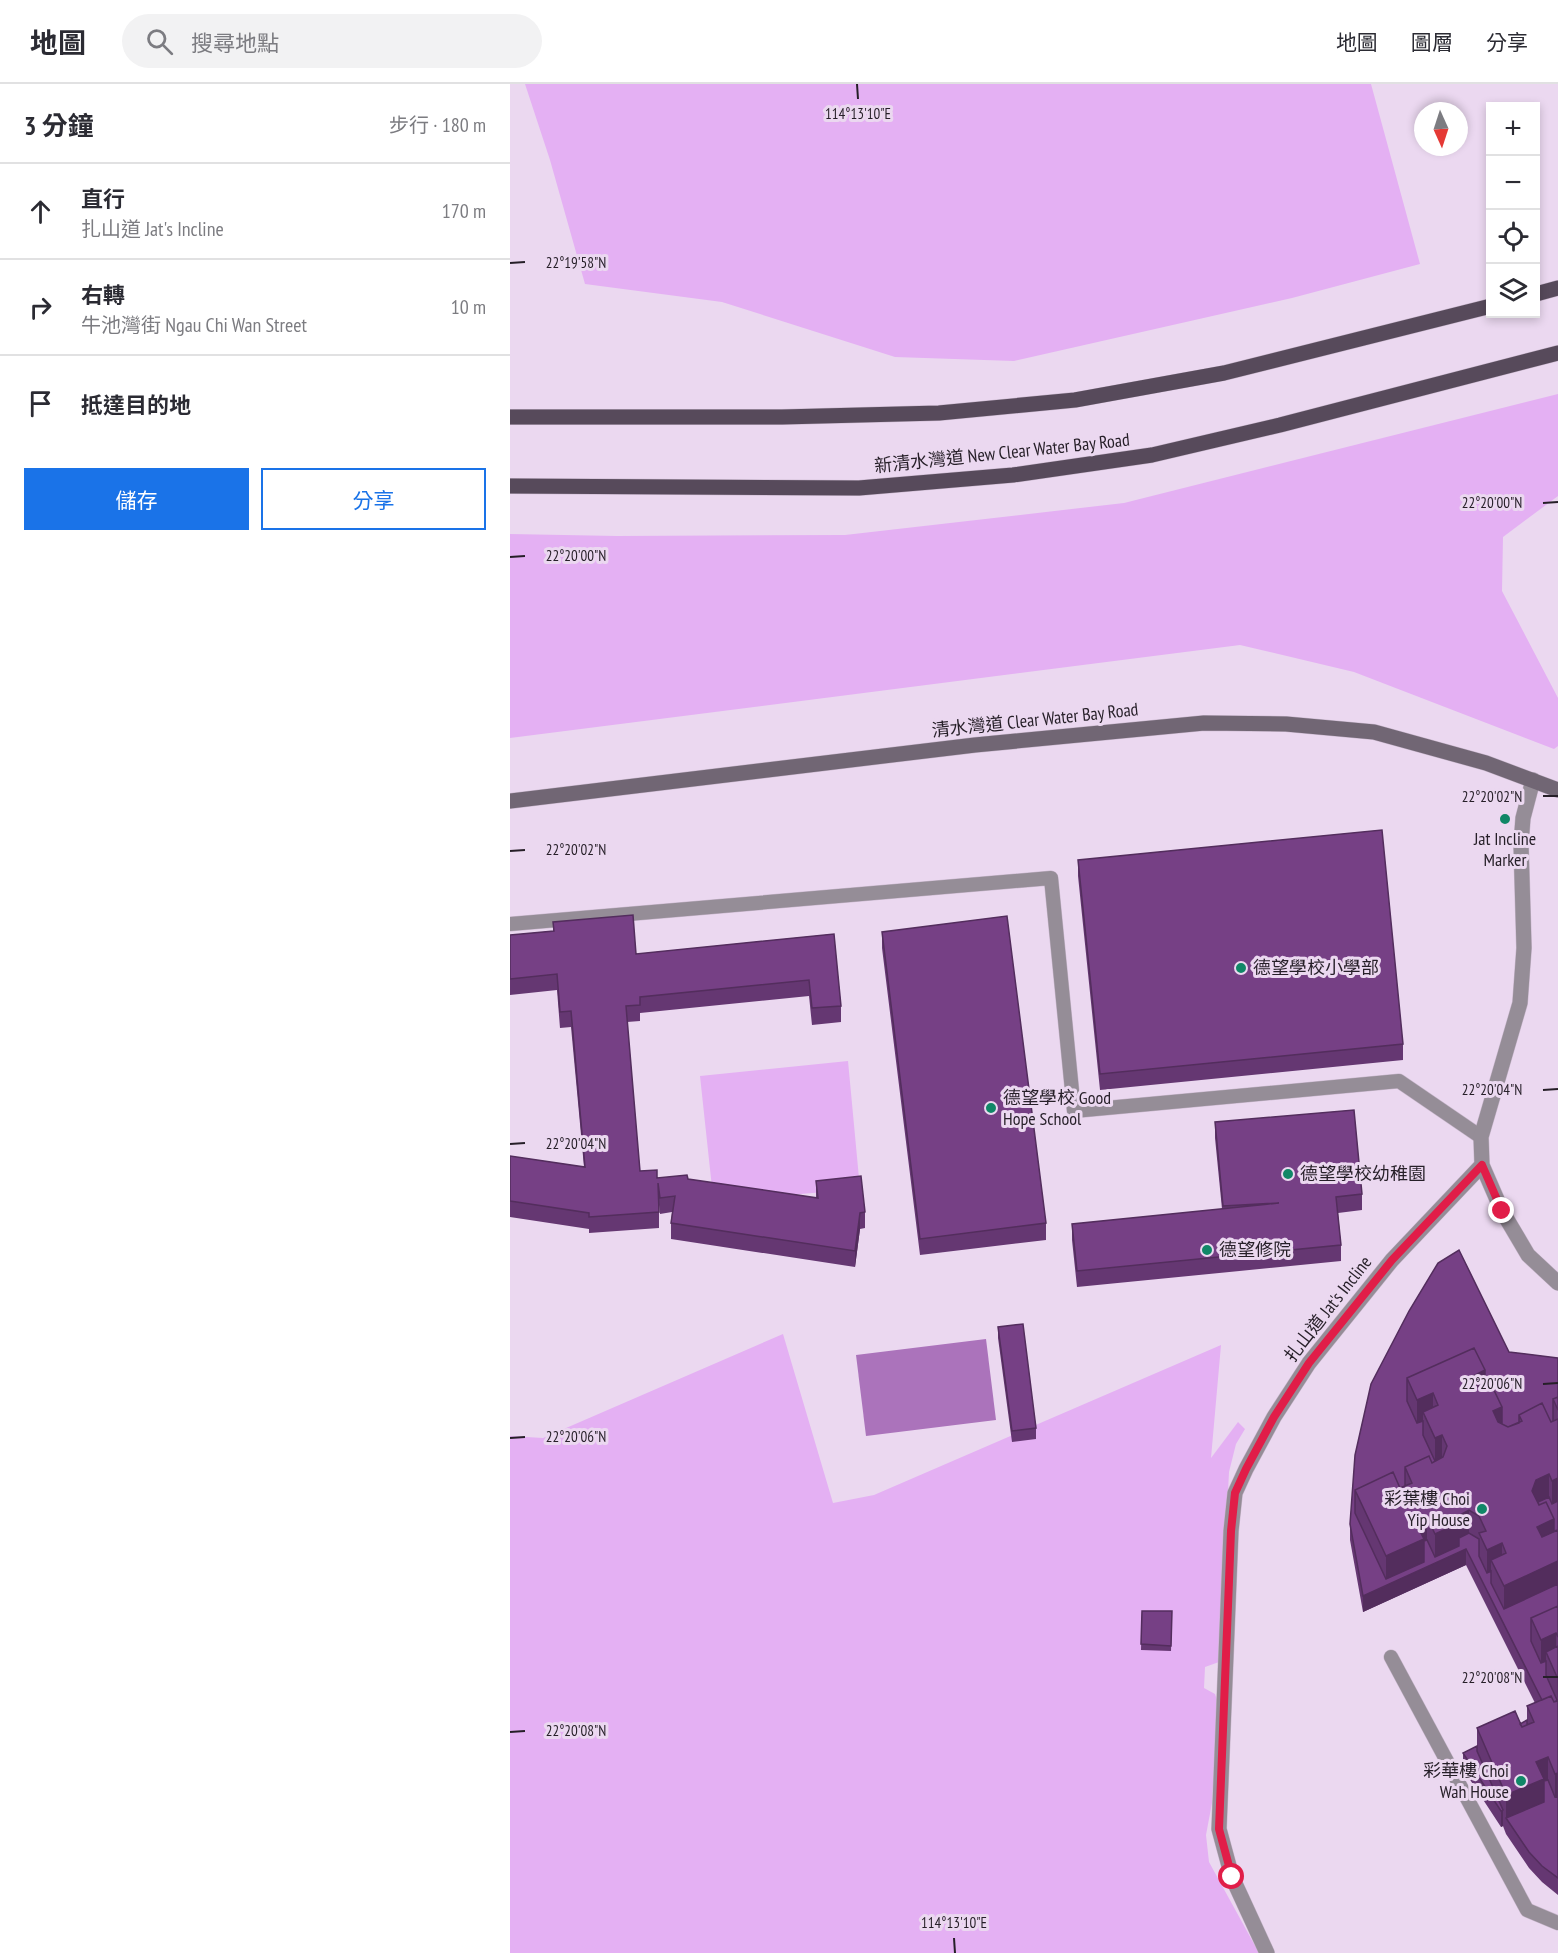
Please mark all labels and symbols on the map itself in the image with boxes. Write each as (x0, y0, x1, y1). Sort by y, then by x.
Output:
north arrow (1414, 102, 1468, 156)
text: 114°13'10"E (825, 104, 891, 123)
text: 22°19'58"N (546, 253, 606, 272)
street label: 新清水灣道 New Clear Water Bay Road (873, 428, 1131, 477)
text: 22°20'00"N (1462, 493, 1522, 512)
text: 22°20'00"N (546, 546, 606, 565)
street label: 清水灣道 Clear Water Bay Road (931, 697, 1139, 742)
text: 22°20'02"N (1462, 787, 1522, 806)
marker: Jat Incline Marker (1498, 812, 1512, 826)
place label: Jat Incline Marker (1473, 827, 1536, 871)
text: 22°20'02"N (546, 840, 606, 859)
place label: 德望學校小學部 (1253, 956, 1379, 979)
marker: 德望學校小學部 (1234, 961, 1248, 975)
text: 22°20'04"N (1462, 1080, 1522, 1099)
place label: 德望學校 Good Hope School (1003, 1086, 1111, 1130)
marker: 德望學校 Good Hope School (984, 1101, 998, 1115)
text: 22°20'04"N (546, 1134, 606, 1153)
place label: 德望學校幼稚園 (1300, 1162, 1426, 1185)
marker: 德望學校幼稚園 (1281, 1167, 1295, 1181)
route end (1488, 1197, 1514, 1223)
place label: 德望修院 (1219, 1238, 1291, 1261)
marker: 德望修院 (1200, 1243, 1214, 1257)
street label: 扎山道 Jat's Incline (1279, 1251, 1376, 1366)
text: 22°20'06"N (1462, 1374, 1522, 1393)
text: 22°20'06"N (546, 1427, 606, 1446)
place label: 彩葉樓 Choi Yip House (1384, 1487, 1470, 1531)
marker: 彩葉樓 Choi Yip House (1475, 1502, 1489, 1516)
text: 22°20'08"N (1462, 1668, 1522, 1687)
text: 22°20'08"N (546, 1721, 606, 1740)
place label: 彩華樓 Choi Wah House (1423, 1759, 1509, 1803)
marker: 彩華樓 Choi Wah House (1514, 1774, 1528, 1788)
route start (1218, 1863, 1244, 1889)
text: 114°13'10"E (921, 1913, 987, 1932)

